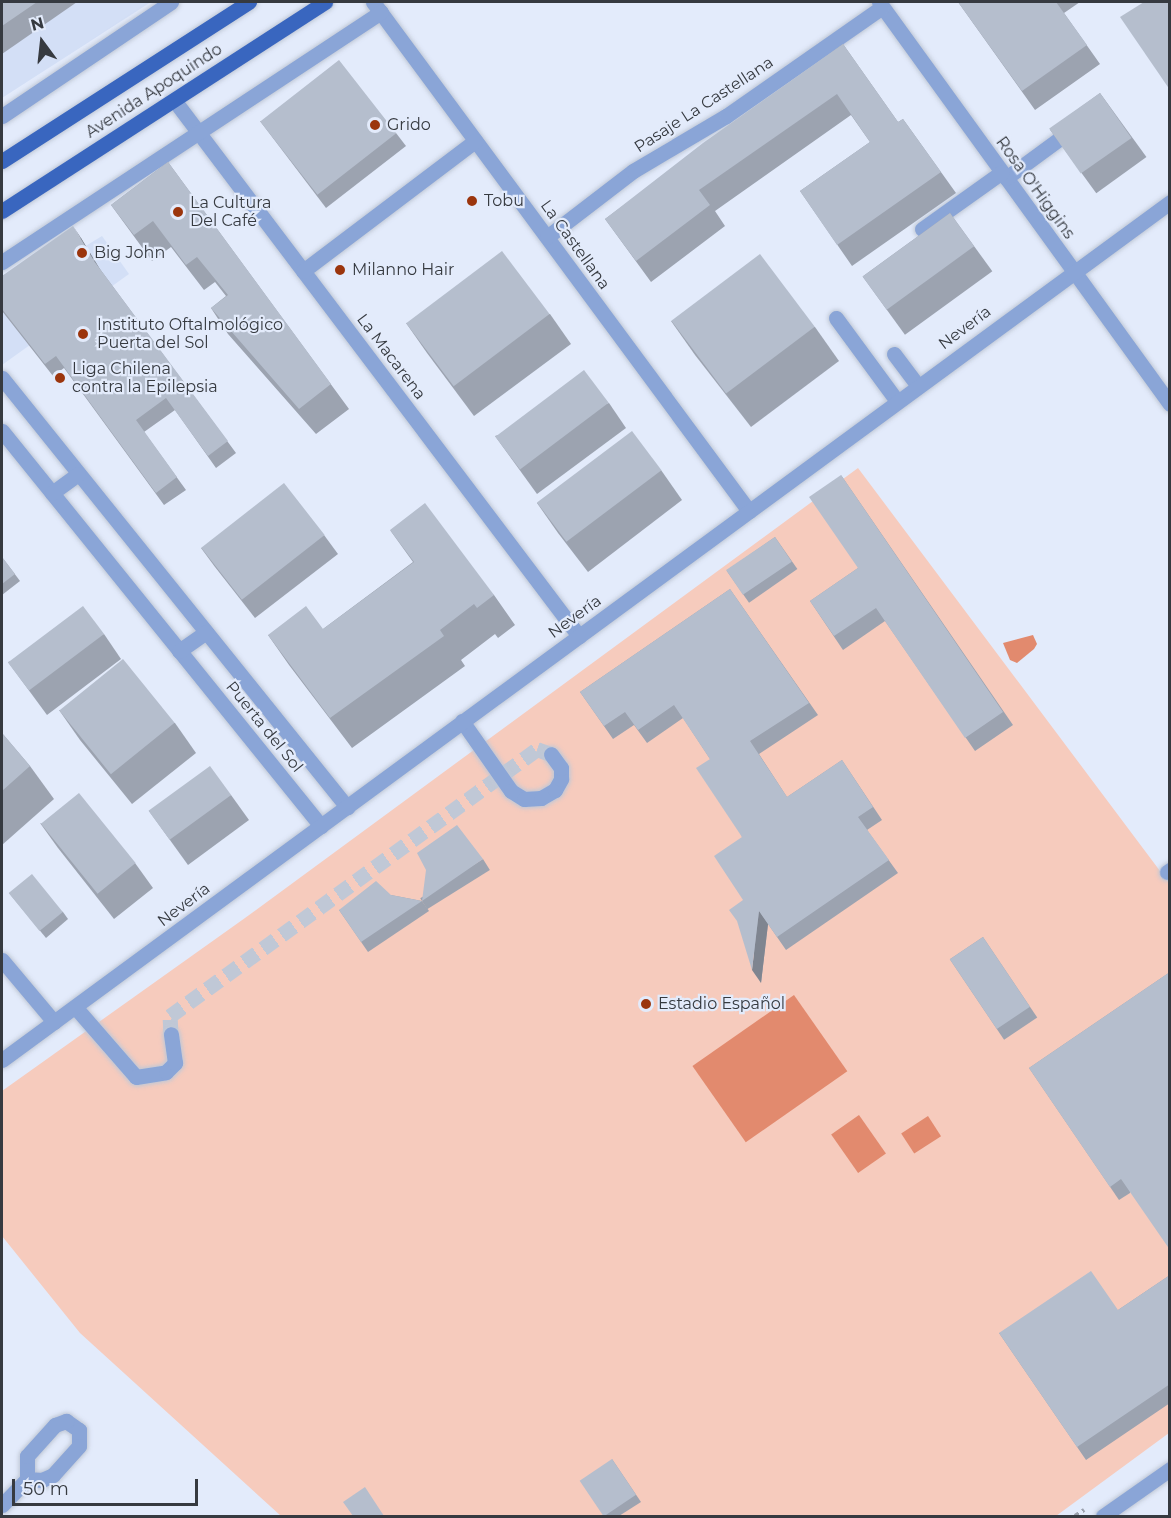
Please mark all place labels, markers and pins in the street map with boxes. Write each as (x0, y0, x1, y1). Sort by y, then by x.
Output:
place label: Grido (387, 115, 431, 135)
marker: Grido (368, 118, 382, 132)
place label: Tobu (484, 191, 524, 211)
place label: La Cultura Del Café (190, 193, 271, 231)
marker: Tobu (465, 194, 479, 208)
marker: La Cultura Del Café (171, 205, 185, 219)
place label: Big John (94, 243, 165, 263)
marker: Big John (75, 246, 89, 260)
place label: Milanno Hair (352, 260, 454, 280)
marker: Milanno Hair (333, 263, 347, 277)
place label: Instituto Oftalmológico Puerta del Sol (97, 315, 283, 353)
marker: Instituto Oftalmológico Puerta del Sol (74, 325, 92, 343)
place label: Liga Chilena contra la Epilepsia (72, 359, 218, 397)
marker: Liga Chilena contra la Epilepsia (53, 371, 67, 385)
place label: Estadio Español (658, 994, 785, 1014)
marker: Estadio Español (639, 997, 653, 1011)

